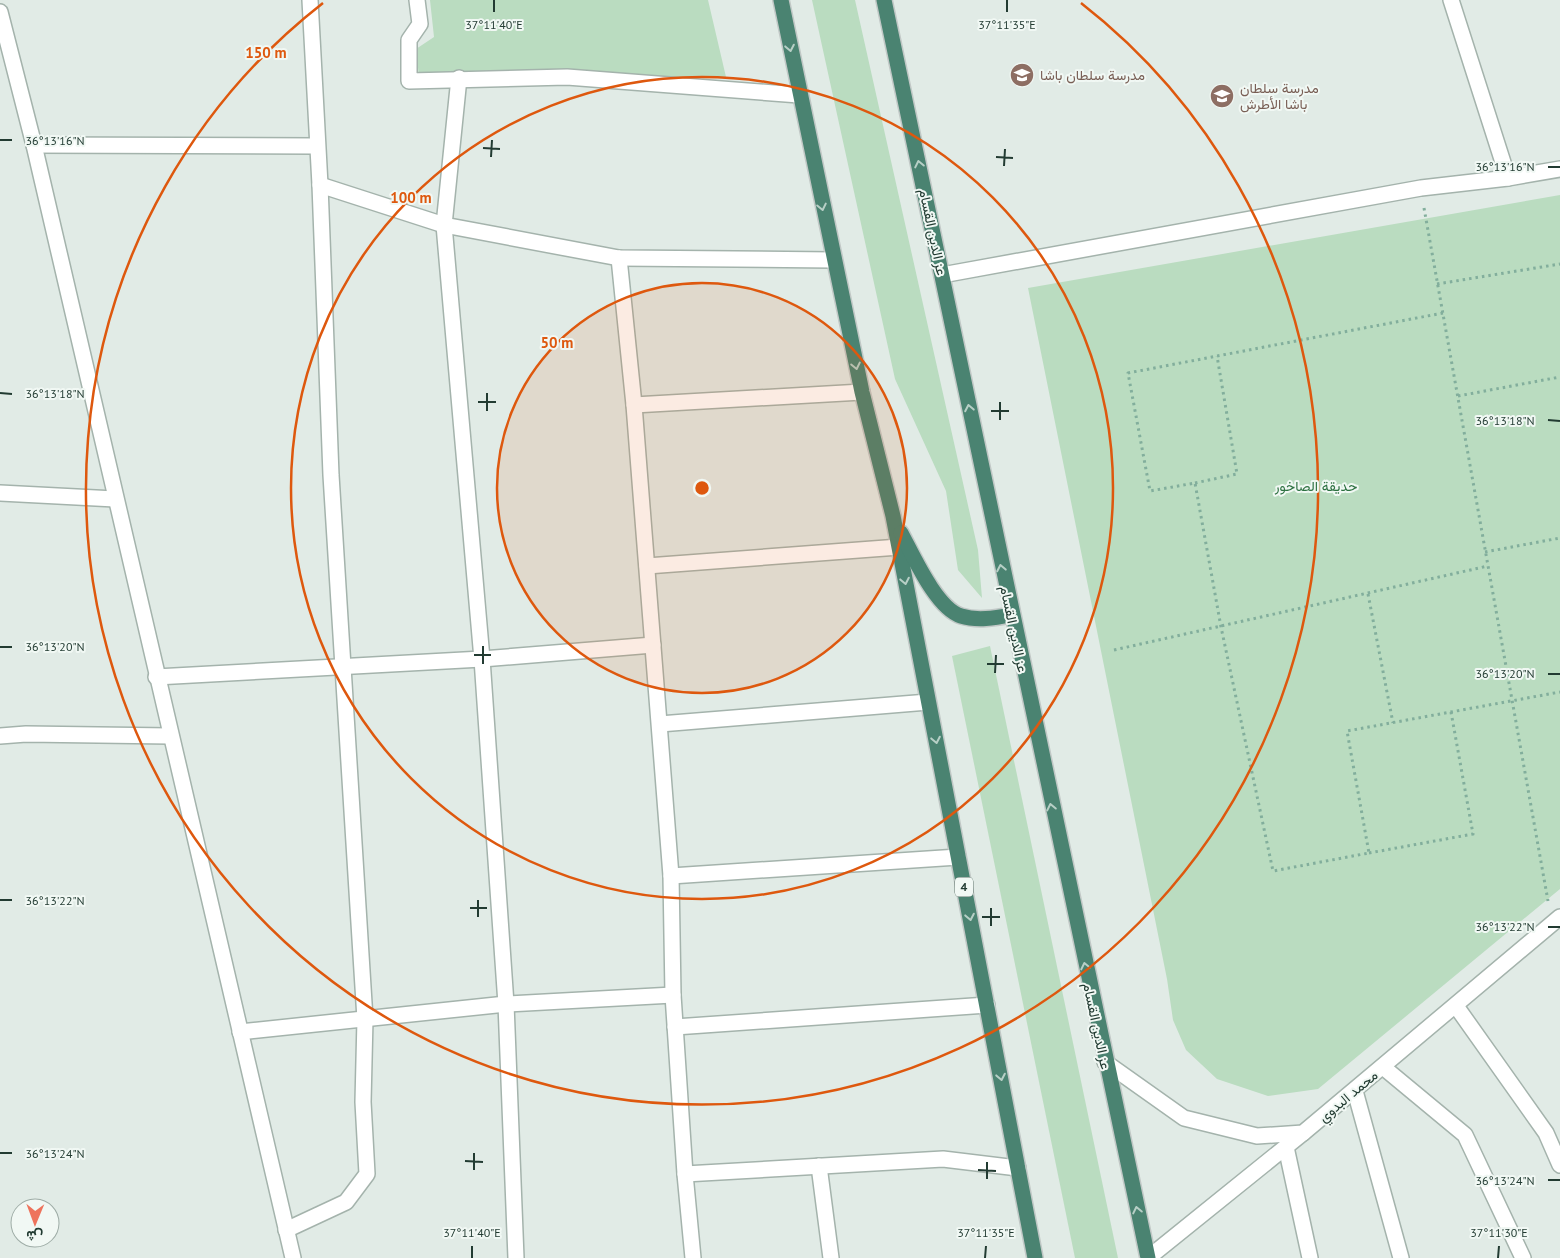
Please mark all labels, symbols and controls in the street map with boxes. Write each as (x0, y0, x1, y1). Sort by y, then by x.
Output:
text: 37°11'40"E (465, 17, 523, 32)
text: 37°11'35"E (978, 17, 1036, 32)
text: 150 m (245, 43, 287, 62)
one-way arrow (784, 43, 795, 52)
school or university icon: مدرسة سلطان باشا (1009, 62, 1035, 88)
place label: مدرسة سلطان باشا (1040, 66, 1145, 84)
place label: مدرسة سلطان باشا الأطرش (1240, 79, 1319, 113)
school or university icon: مدرسة سلطان باشا الأطرش (1209, 83, 1235, 109)
text: 36°13'16"N (25, 133, 85, 148)
one-way arrow (914, 159, 924, 168)
text: 36°13'16"N (1475, 159, 1535, 174)
street label: عز الدين القسام (915, 187, 951, 277)
text: 100 m (390, 188, 432, 207)
one-way arrow (817, 203, 827, 211)
text: 50 m (541, 333, 573, 352)
one-way arrow (850, 362, 861, 370)
text: 36°13'18"N (25, 386, 85, 401)
one-way arrow (965, 404, 975, 413)
text: 36°13'18"N (1475, 413, 1535, 428)
park label: حديقة الصاخور (1274, 477, 1357, 495)
centre of rings (693, 479, 711, 497)
one-way arrow (997, 563, 1007, 572)
one-way arrow (900, 576, 910, 585)
street label: عز الدين القسام (996, 584, 1032, 674)
text: 36°13'20"N (25, 639, 85, 654)
text: 36°13'20"N (1475, 666, 1535, 681)
one-way arrow (930, 736, 940, 745)
one-way arrow (1047, 802, 1057, 811)
road number: 4 (955, 878, 973, 896)
text: 36°13'22"N (25, 893, 85, 908)
one-way arrow (964, 913, 975, 922)
text: 36°13'22"N (1475, 919, 1535, 934)
one-way arrow (1080, 962, 1091, 970)
street label: عز الدين القسام (1079, 981, 1115, 1071)
street label: محمد البدوي (1315, 1066, 1383, 1128)
one-way arrow (995, 1072, 1005, 1081)
text: 36°13'24"N (25, 1146, 85, 1161)
text: 36°13'24"N (1475, 1173, 1535, 1188)
north arrow (10, 1198, 60, 1248)
one-way arrow (1132, 1206, 1143, 1215)
text: 37°11'40"E (443, 1225, 501, 1240)
text: 37°11'35"E (957, 1225, 1015, 1240)
text: 37°11'30"E (1470, 1225, 1528, 1240)
text: ش (26, 1227, 43, 1245)

